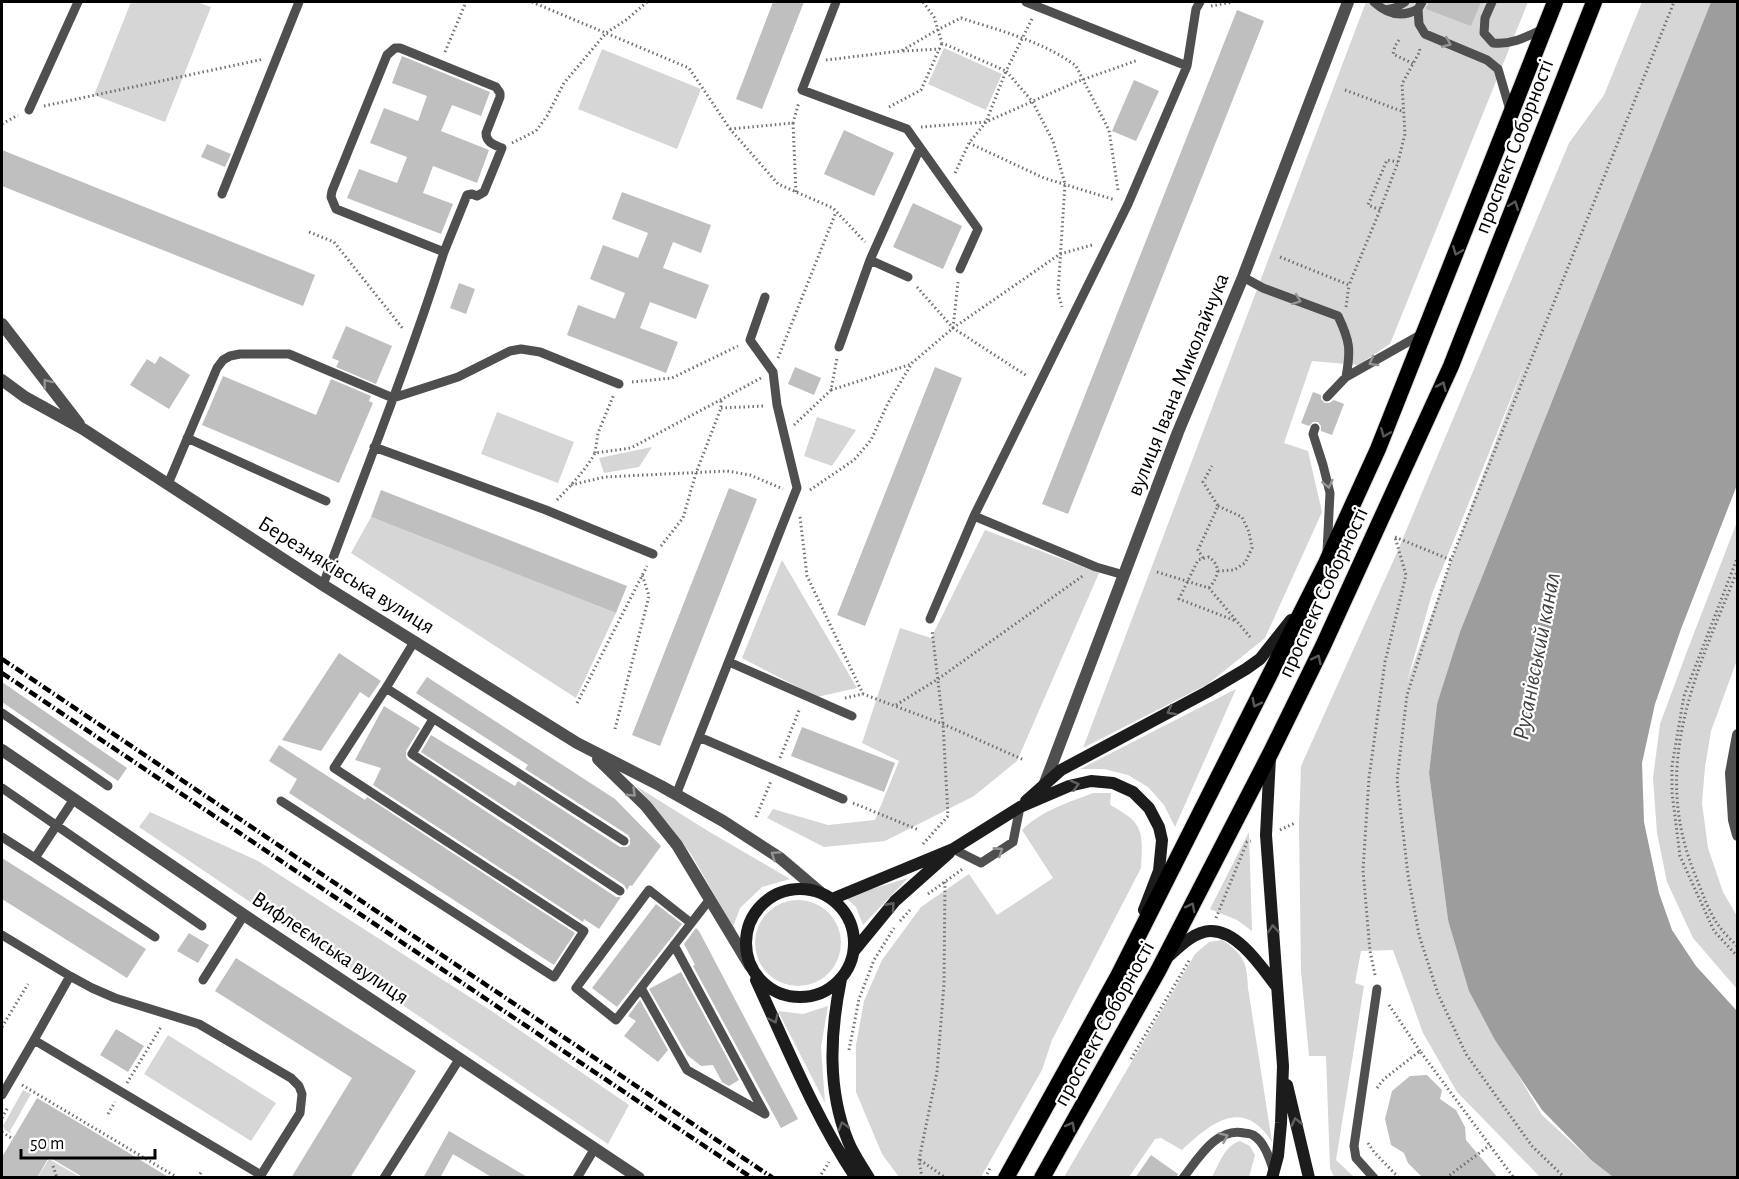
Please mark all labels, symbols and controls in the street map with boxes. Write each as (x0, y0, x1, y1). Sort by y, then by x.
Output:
one-way arrow (1440, 36, 1451, 48)
street label: проспект Соборності (1471, 56, 1557, 237)
one-way arrow (1507, 200, 1519, 211)
one-way arrow (1451, 245, 1464, 256)
street label: вулиця Івана Миколайчука (1123, 270, 1233, 499)
one-way arrow (1291, 293, 1301, 306)
one-way arrow (1369, 355, 1380, 366)
one-way arrow (44, 379, 55, 390)
one-way arrow (1434, 381, 1446, 392)
one-way arrow (1380, 426, 1392, 437)
one-way arrow (1320, 479, 1333, 489)
street label: проспект Соборності (1274, 504, 1372, 681)
street label: Березняківська вулиця (254, 512, 438, 638)
water label: Русанівський канал (1509, 571, 1565, 742)
one-way arrow (1310, 654, 1321, 665)
one-way arrow (1251, 697, 1263, 708)
one-way arrow (1167, 704, 1177, 715)
one-way arrow (1069, 780, 1079, 792)
one-way arrow (625, 785, 636, 796)
one-way arrow (992, 847, 1003, 858)
one-way arrow (771, 851, 782, 862)
street label: Вифлеємська вулиця (248, 887, 413, 1008)
one-way arrow (884, 902, 895, 913)
one-way arrow (1184, 903, 1195, 914)
one-way arrow (1267, 924, 1280, 934)
street label: проспект Соборності (1049, 937, 1158, 1110)
one-way arrow (767, 1012, 779, 1023)
one-way arrow (1290, 1117, 1303, 1127)
one-way arrow (838, 1121, 850, 1131)
scale bar (21, 1122, 154, 1160)
one-way arrow (1064, 1122, 1075, 1133)
one-way arrow (1217, 1132, 1228, 1144)
text: 50 m (30, 1135, 64, 1153)

